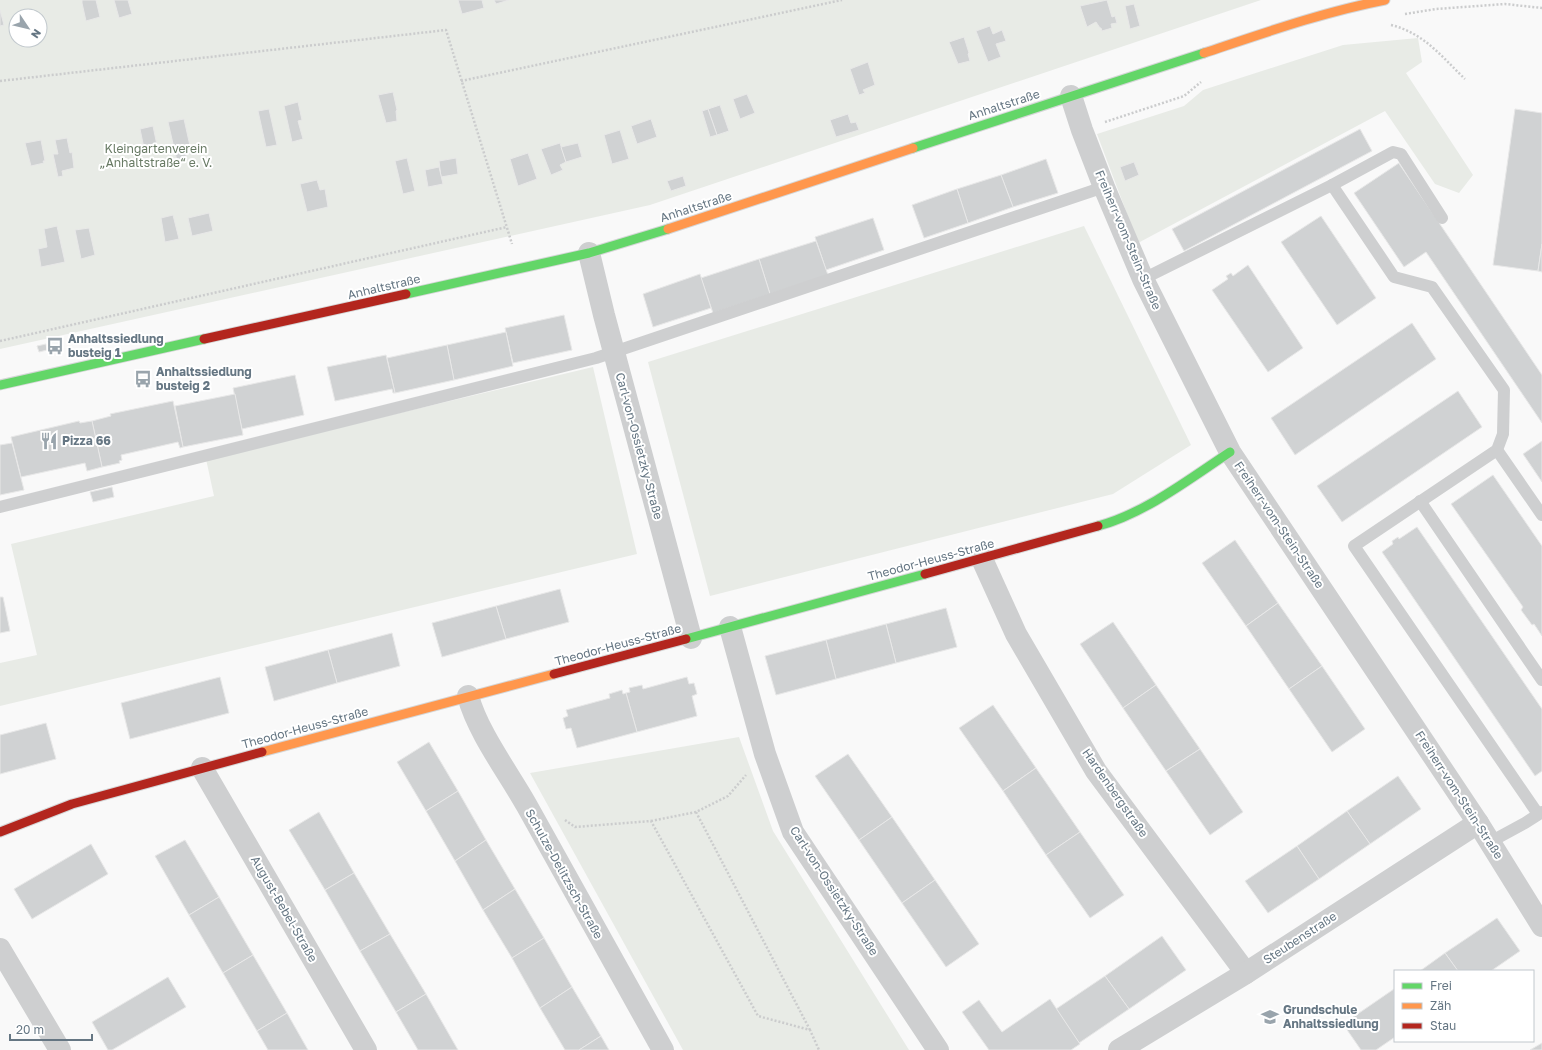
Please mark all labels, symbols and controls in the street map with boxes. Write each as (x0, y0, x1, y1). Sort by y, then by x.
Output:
north arrow (8, 8, 48, 48)
text: N (29, 27, 44, 41)
street label: Anhaltstraße (966, 86, 1042, 123)
park label: Kleingartenverein „Anhaltstraße“ e. V. (100, 141, 212, 170)
street label: Freiherr-vom-Stein-Straße (1092, 168, 1165, 312)
street label: Anhaltstraße (658, 188, 734, 225)
street label: Anhaltstraße (346, 271, 422, 302)
place label: Anhaltssiedlung busteig 1 (68, 331, 164, 360)
bus stop icon: Anhaltssiedlung busteig 1 (45, 336, 65, 356)
place label: Anhaltssiedlung busteig 2 (156, 364, 252, 393)
bus stop icon: Anhaltssiedlung busteig 2 (133, 369, 153, 389)
street label: Carl-von-Ossietzky-Straße (613, 371, 666, 521)
restaurant icon: Pizza 66 (39, 431, 59, 451)
place label: Pizza 66 (62, 433, 111, 448)
street label: Freiherr-vom-Stein-Straße (1231, 458, 1328, 591)
street label: Theodor-Heuss-Straße (866, 535, 996, 584)
street label: Theodor-Heuss-Straße (553, 620, 683, 669)
street label: Theodor-Heuss-Straße (240, 703, 370, 752)
street label: Freiherr-vom-Stein-Straße (1412, 728, 1507, 862)
street label: Hardenbergstraße (1079, 745, 1152, 840)
street label: Schulze-Delitzsch-Straße (522, 806, 606, 941)
street label: Carl-von-Ossietzky-Straße (787, 823, 882, 958)
street label: August-Bebel-Straße (248, 853, 321, 964)
street label: Steubenstraße (1260, 908, 1339, 967)
legend (1394, 970, 1534, 1042)
text: Frei (1430, 978, 1452, 993)
text: Zäh (1430, 998, 1451, 1013)
place label: Grundschule Anhaltssiedlung (1283, 1002, 1379, 1031)
school or university icon: Grundschule Anhaltssiedlung (1260, 1007, 1280, 1027)
scale bar (10, 1016, 92, 1042)
text: Stau (1430, 1018, 1456, 1033)
text: 20 m (16, 1022, 44, 1037)

